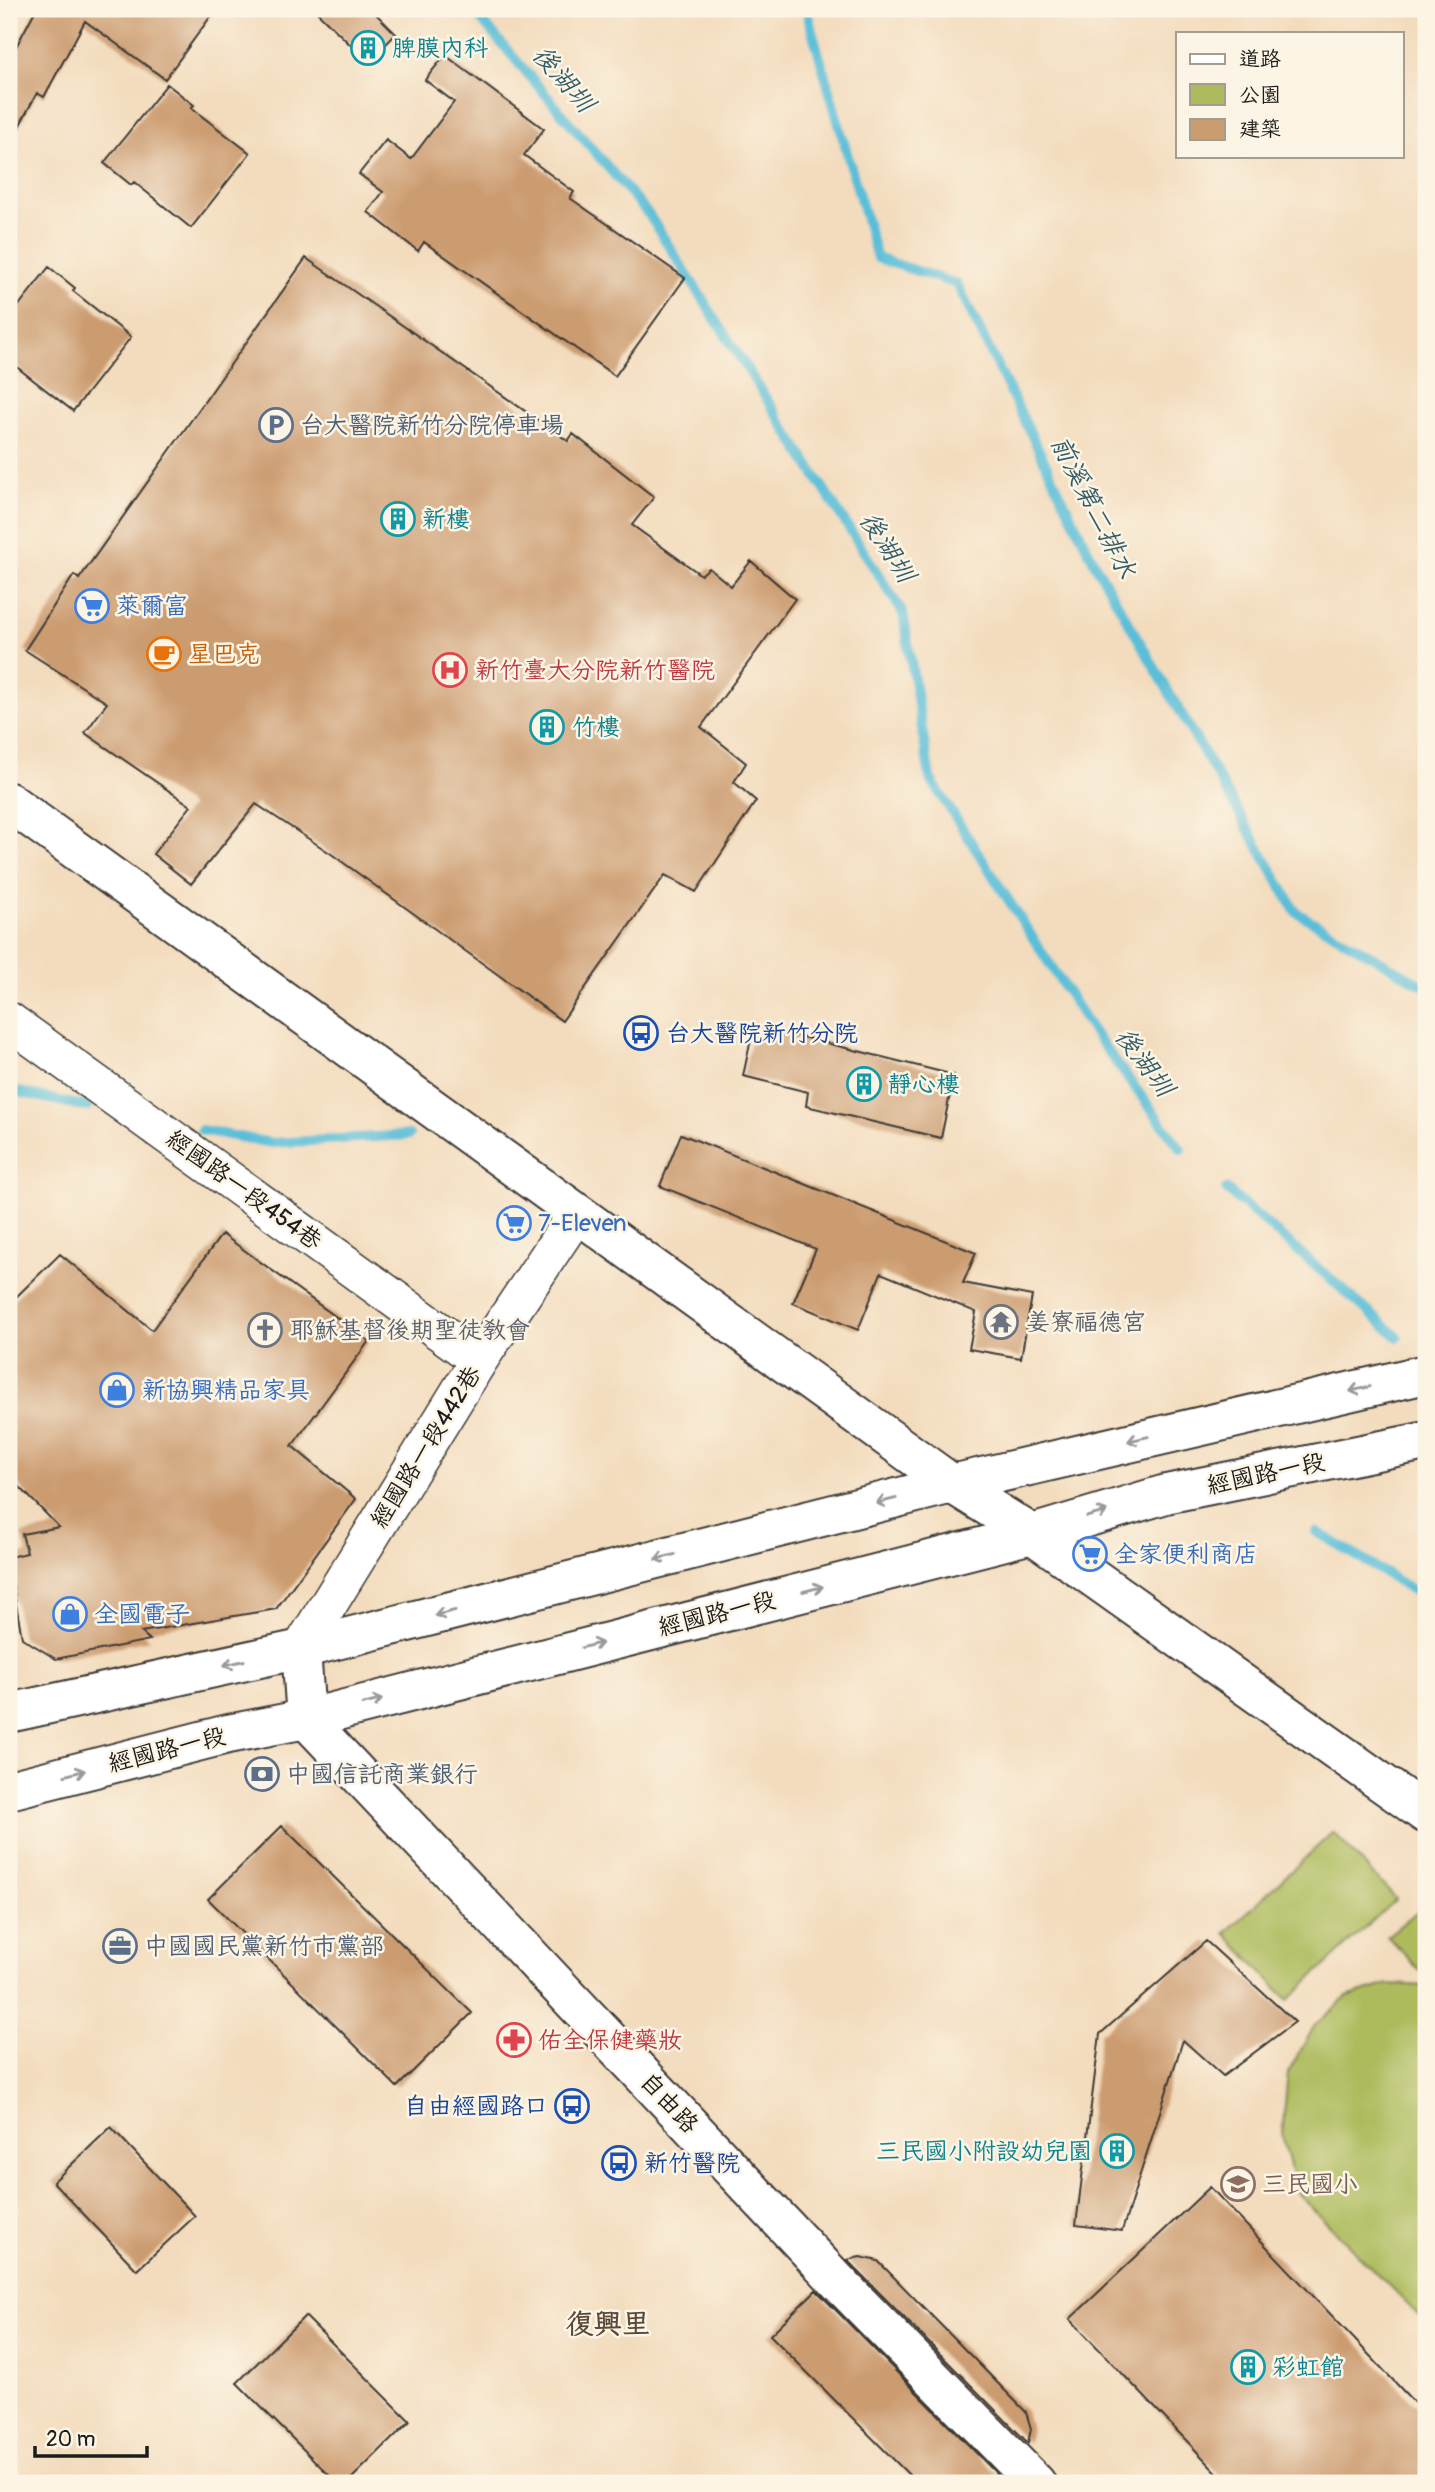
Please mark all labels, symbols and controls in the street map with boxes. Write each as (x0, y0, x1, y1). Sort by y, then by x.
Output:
building icon: 脾膜内科 (349, 29, 387, 67)
legend (1176, 32, 1404, 158)
place label: 脾膜内科 (392, 34, 488, 63)
water label: 後湖圳 (525, 39, 603, 121)
text: 道路 (1239, 46, 1281, 73)
text: 公園 (1239, 82, 1281, 109)
text: 建築 (1239, 116, 1281, 143)
parking icon: 台大醫院新竹分院停車場 (257, 406, 295, 444)
place label: 台大醫院新竹分院停車場 (300, 411, 564, 440)
water label: 前溪第二排水 (1043, 430, 1143, 585)
building icon: 新樓 (379, 500, 417, 538)
place label: 新樓 (422, 505, 470, 534)
water label: 後湖圳 (852, 506, 923, 591)
supermarket icon: 萊爾富 (73, 587, 111, 625)
place label: 萊爾富 (116, 592, 188, 621)
cafe icon: 星巴克 (145, 635, 183, 673)
place label: 星巴克 (188, 640, 260, 669)
hospital icon: 新竹臺大分院新竹醫院 (431, 651, 469, 689)
place label: 新竹臺大分院新竹醫院 (475, 656, 715, 685)
building icon: 竹樓 (528, 708, 566, 746)
place label: 竹樓 (572, 713, 620, 742)
bus stop icon: 台大醫院新竹分院 (622, 1014, 660, 1052)
place label: 台大醫院新竹分院 (666, 1019, 858, 1048)
water label: 後湖圳 (1108, 1021, 1182, 1105)
building icon: 靜心樓 (845, 1065, 883, 1103)
place label: 靜心樓 (888, 1070, 960, 1099)
street label: 經國路一段454巷 (161, 1124, 327, 1256)
supermarket icon: 7-Eleven (495, 1204, 533, 1242)
place label: 7-Eleven (538, 1209, 627, 1238)
temple icon: 姜寮福德宮 (982, 1303, 1020, 1341)
place label: 姜寮福德宮 (1026, 1308, 1146, 1337)
church icon: 耶穌基督後期聖徒教會 (246, 1311, 284, 1349)
place label: 耶穌基督後期聖徒教會 (290, 1316, 530, 1345)
street label: 經國路一段442巷 (365, 1361, 487, 1533)
shop icon: 新協興精品家具 (98, 1371, 136, 1409)
place label: 新協興精品家具 (142, 1376, 310, 1405)
one-way arrow (1349, 1383, 1372, 1396)
one-way arrow (1127, 1433, 1150, 1447)
street label: 經國路一段 (1204, 1447, 1328, 1501)
one-way arrow (875, 1495, 898, 1508)
one-way arrow (1086, 1507, 1108, 1520)
supermarket icon: 全家便利商店 (1071, 1535, 1109, 1573)
place label: 全家便利商店 (1114, 1540, 1258, 1569)
one-way arrow (655, 1551, 677, 1564)
one-way arrow (801, 1582, 824, 1595)
street label: 經國路一段 (655, 1585, 779, 1643)
shop icon: 全國電子 (51, 1595, 89, 1633)
place label: 全國電子 (94, 1600, 190, 1629)
one-way arrow (434, 1607, 457, 1620)
one-way arrow (580, 1638, 603, 1651)
one-way arrow (223, 1657, 246, 1671)
one-way arrow (360, 1695, 383, 1708)
street label: 經國路一段 (105, 1721, 229, 1779)
bank icon: 中國信託商業銀行 (243, 1755, 281, 1793)
place label: 中國信託商業銀行 (286, 1760, 478, 1789)
one-way arrow (63, 1766, 86, 1779)
office icon: 中國國民黨新竹市黨部 (101, 1927, 139, 1965)
place label: 中國國民黨新竹市黨部 (144, 1932, 384, 1961)
pharmacy icon: 佑全保健藥妝 (495, 2021, 533, 2059)
place label: 佑全保健藥妝 (538, 2026, 682, 2055)
street label: 自由路 (634, 2067, 704, 2139)
bus stop icon: 自由經國路口 (553, 2087, 591, 2125)
place label: 自由經國路口 (404, 2092, 548, 2121)
building icon: 三民國小附設幼兒園 (1098, 2132, 1136, 2170)
place label: 三民國小附設幼兒園 (876, 2137, 1092, 2166)
bus stop icon: 新竹醫院 (600, 2144, 638, 2182)
place label: 新竹醫院 (644, 2149, 740, 2178)
school or university icon: 三民國小 (1219, 2165, 1257, 2203)
place label: 三民國小 (1262, 2170, 1358, 2199)
district label: 復興里 (566, 2307, 650, 2342)
building icon: 彩虹館 (1229, 2348, 1267, 2386)
place label: 彩虹館 (1272, 2353, 1344, 2382)
scale bar (35, 2415, 147, 2459)
text: 20 m (46, 2426, 95, 2453)

